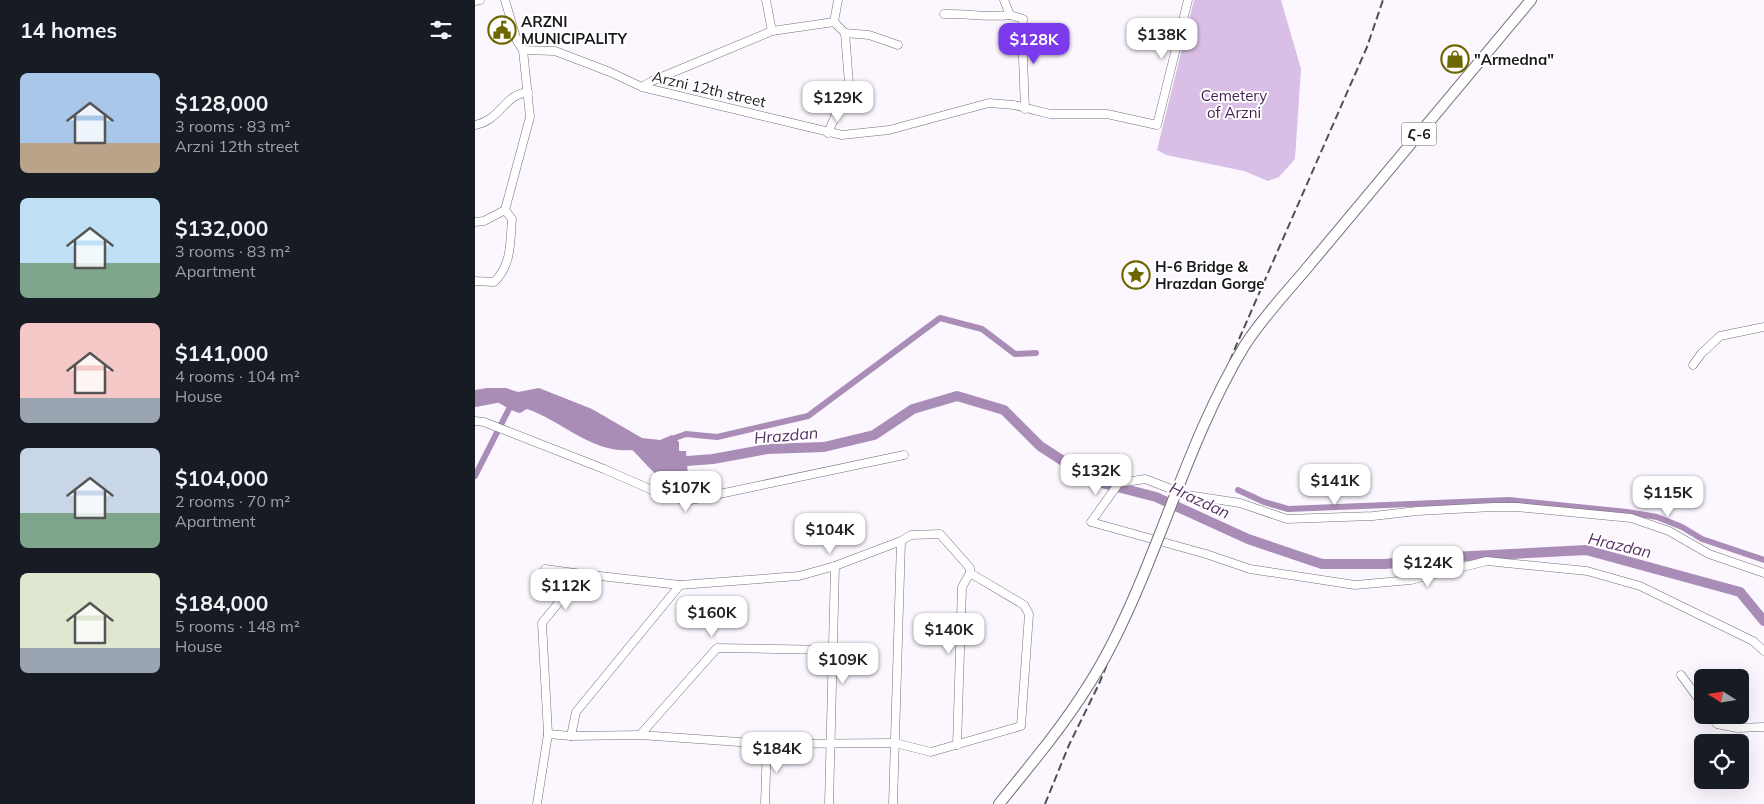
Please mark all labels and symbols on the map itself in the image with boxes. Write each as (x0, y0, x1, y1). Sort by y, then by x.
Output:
place label: ARZNI MUNICIPALITY (521, 12, 628, 48)
public building icon: ARZNI MUNICIPALITY (487, 15, 517, 45)
pin: $138K (1127, 18, 1197, 60)
pin: $128K (999, 22, 1069, 65)
shop icon: "Armedna" (1440, 44, 1470, 74)
place label: "Armedna" (1474, 50, 1554, 69)
street label: Arzni 12th street (650, 67, 768, 111)
pin: $129K (803, 80, 873, 123)
park label: Cemetery of Arzni (1201, 86, 1267, 122)
road number: Հ-6 (1401, 122, 1437, 146)
place label: H-6 Bridge & Hrazdan Gorge (1155, 257, 1265, 293)
place icon: H-6 Bridge & Hrazdan Gorge (1121, 260, 1151, 290)
water label: Hrazdan (753, 422, 819, 448)
pin: $132K (1061, 454, 1131, 496)
pin: $141K (1300, 464, 1370, 506)
pin: $107K (651, 470, 721, 513)
pin: $115K (1633, 476, 1703, 518)
water label: Hrazdan (1167, 477, 1233, 523)
pin: $104K (795, 512, 865, 555)
water label: Hrazdan (1586, 528, 1654, 562)
pin: $124K (1393, 546, 1463, 588)
pin: $112K (531, 568, 601, 611)
pin: $160K (677, 596, 747, 638)
pin: $140K (914, 612, 984, 655)
pin: $109K (808, 642, 878, 685)
north arrow (1694, 669, 1749, 724)
pin: $184K (742, 732, 812, 774)

